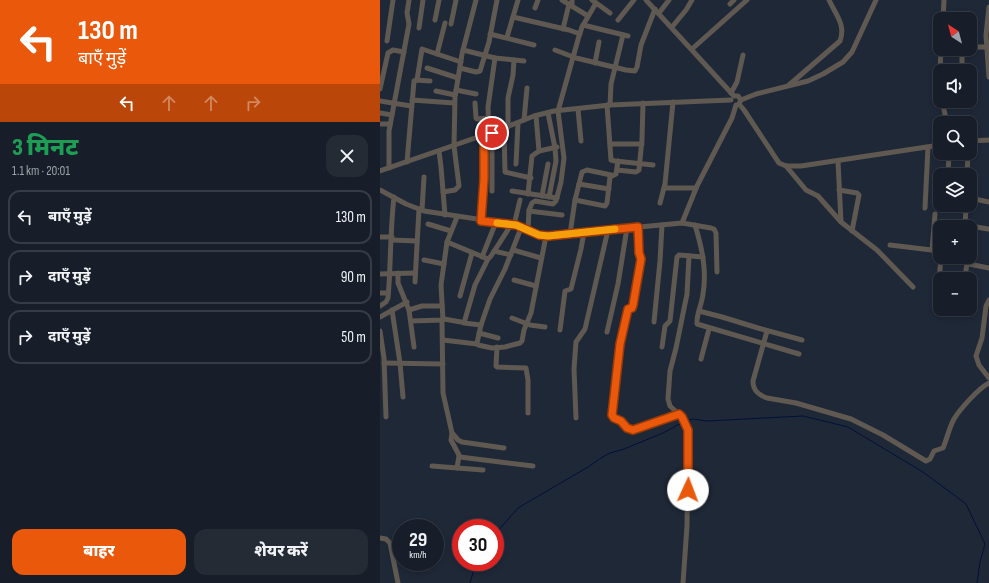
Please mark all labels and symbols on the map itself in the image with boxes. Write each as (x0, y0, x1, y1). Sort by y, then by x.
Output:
north arrow (933, 12, 977, 56)
pin (475, 116, 509, 150)
position arrow (667, 469, 709, 511)
speed limit sign: 30 (452, 519, 504, 571)

